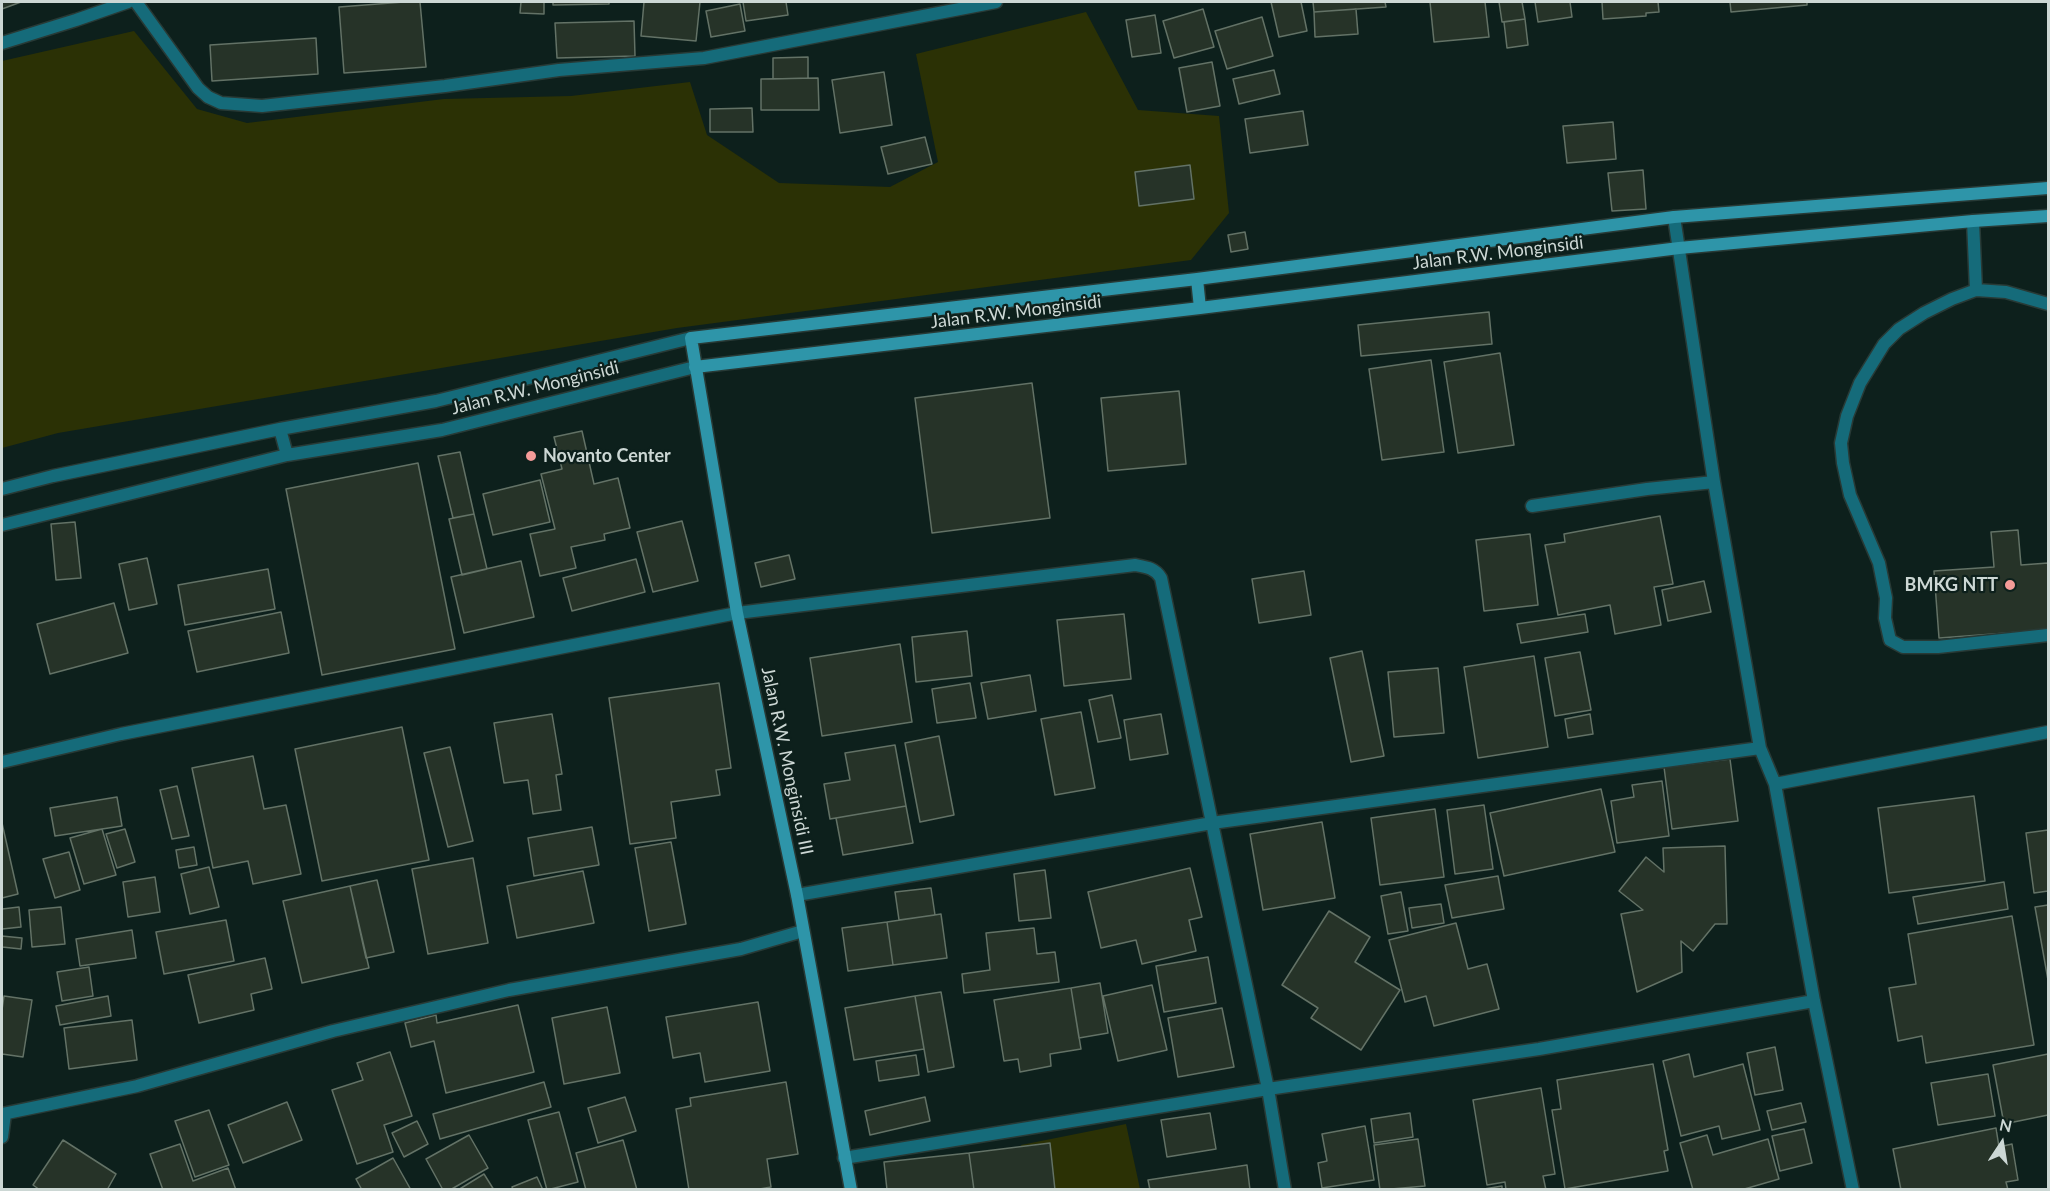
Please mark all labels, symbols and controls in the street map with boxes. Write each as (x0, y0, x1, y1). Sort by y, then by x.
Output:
street label: Jalan R.W. Monginsidi (1411, 232, 1585, 274)
street label: Jalan R.W. Monginsidi (929, 291, 1103, 333)
street label: Jalan R.W. Monginsidi (449, 357, 621, 419)
place label: Novanto Center (543, 445, 671, 467)
marker: Novanto Center (524, 449, 538, 463)
place label: BMKG NTT (1905, 574, 1998, 596)
marker: BMKG NTT (2003, 578, 2017, 592)
street label: Jalan R.W. Monginsidi III (756, 665, 818, 857)
north arrow (1972, 1113, 2032, 1173)
text: N (1998, 1114, 2014, 1135)

